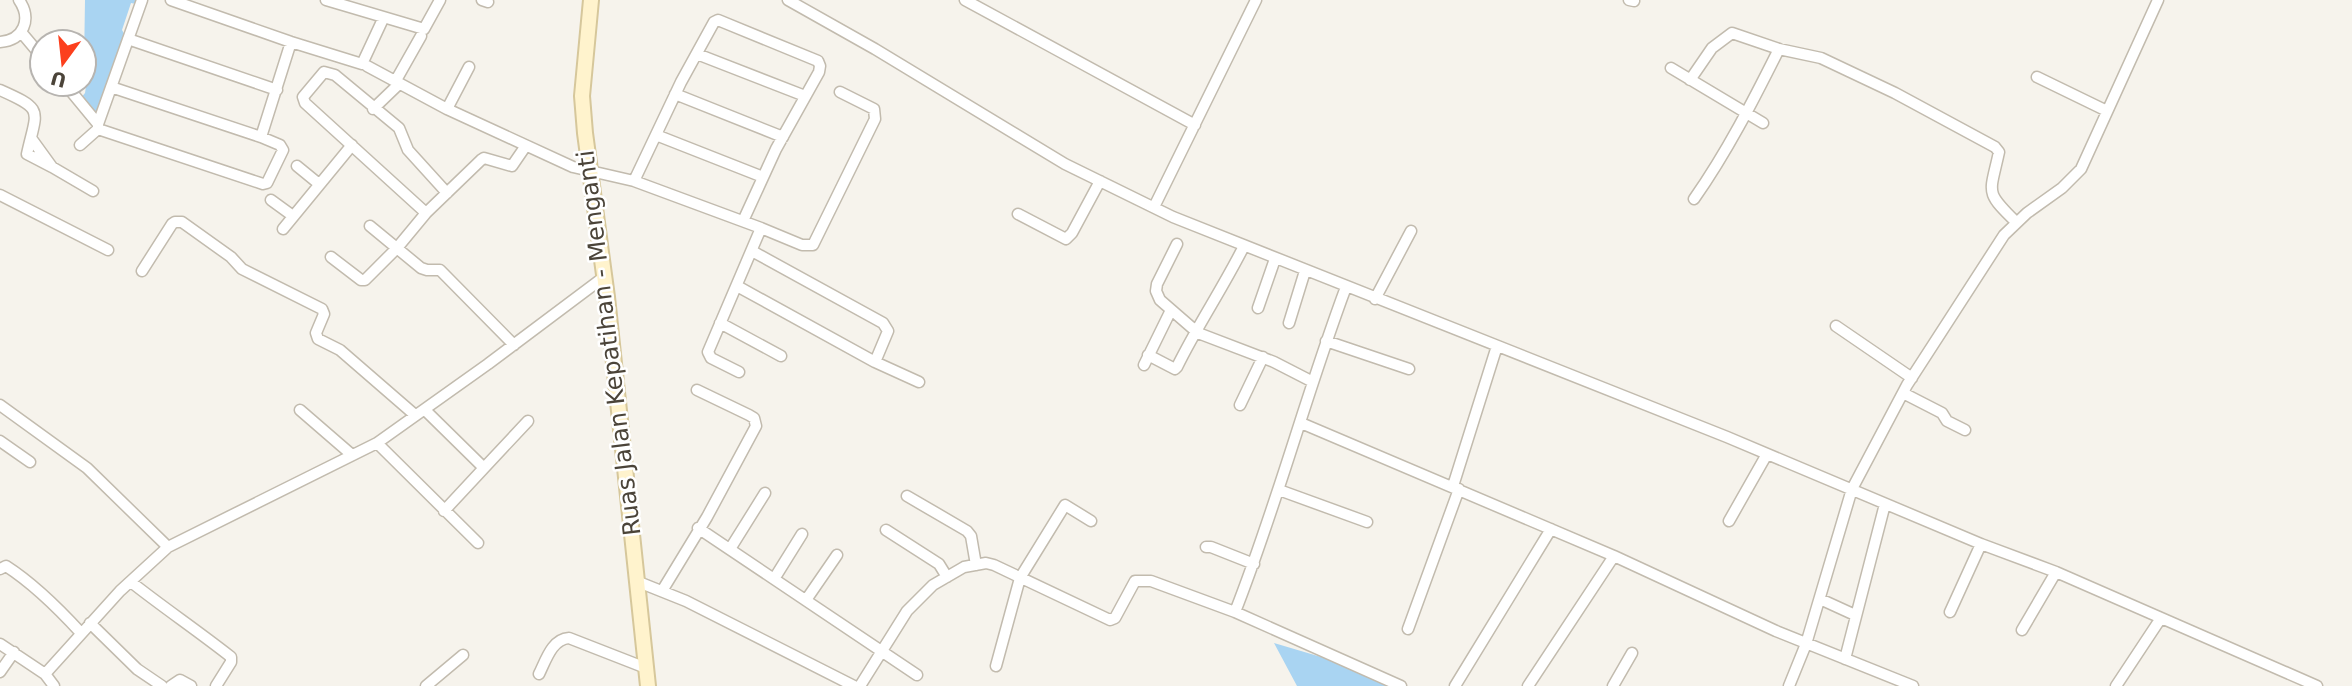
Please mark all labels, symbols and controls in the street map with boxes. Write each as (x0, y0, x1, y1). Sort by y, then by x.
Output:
north arrow (28, 28, 98, 98)
text: U (48, 67, 69, 92)
street label: Ruas Jalan Kepatihan - Menganti (571, 149, 647, 537)

